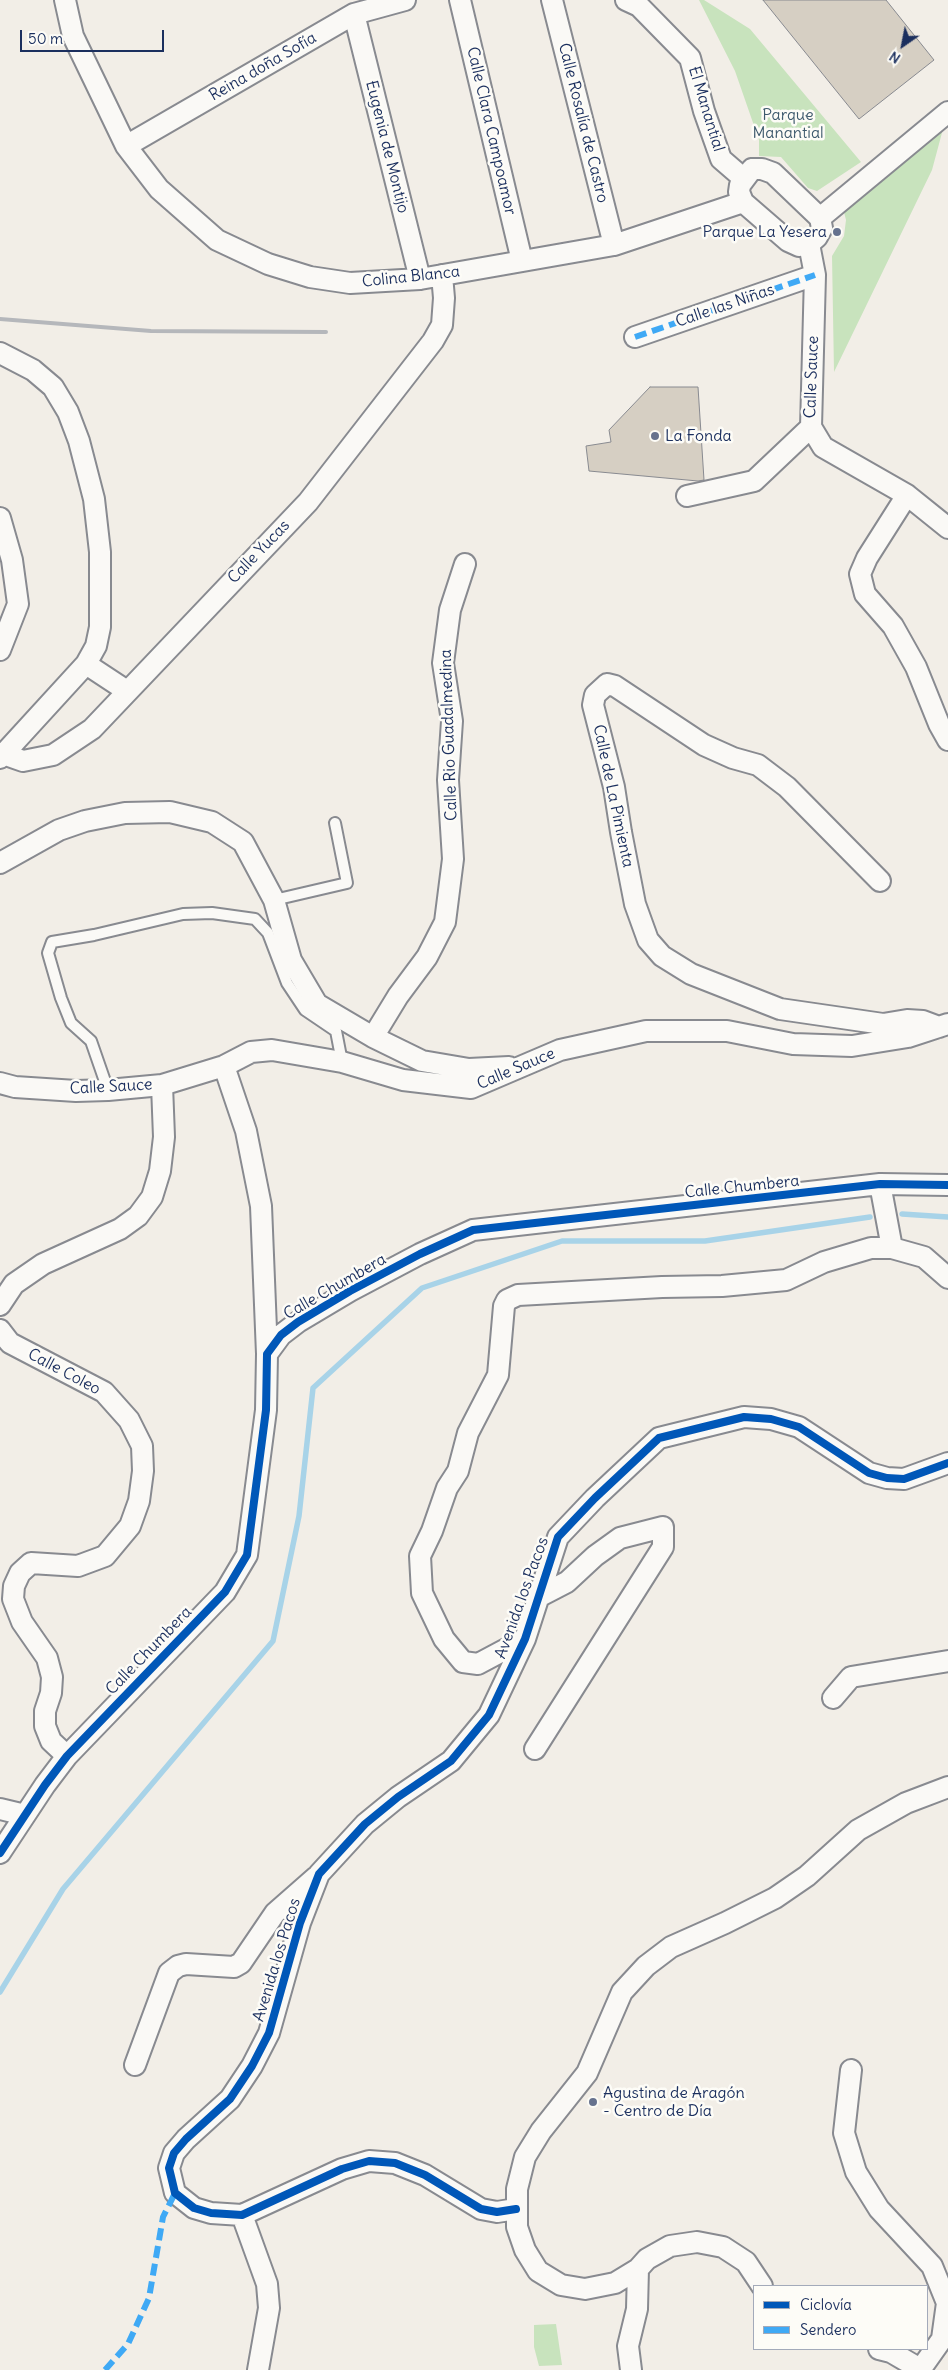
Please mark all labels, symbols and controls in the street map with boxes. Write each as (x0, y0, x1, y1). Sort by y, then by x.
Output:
scale bar (22, 20, 166, 52)
north arrow (878, 20, 928, 70)
text: 50 m (28, 29, 63, 48)
street label: Reina doña Sofía (206, 29, 320, 105)
street label: Calle Rosalía de Castro (554, 41, 612, 205)
street label: Calle Clara Campoamor (462, 45, 520, 217)
text: N (886, 47, 904, 68)
street label: El Manantial (684, 64, 728, 154)
street label: Eugenia de Montijo (361, 79, 413, 215)
park label: Parque Manantial (752, 105, 824, 143)
place label: Parque La Yesera (703, 222, 827, 242)
marker: Parque La Yesera (831, 226, 843, 238)
street label: Colina Blanca (361, 262, 461, 292)
street label: Calle las Niñas (673, 280, 777, 332)
street label: Calle Sauce (801, 335, 823, 419)
place label: La Fonda (665, 426, 732, 446)
marker: La Fonda (649, 430, 661, 442)
street label: Calle Yucas (224, 516, 294, 588)
street label: Calle Rio Guadalmedina (436, 649, 462, 821)
street label: Calle de La Pimienta (588, 723, 638, 869)
street label: Calle Sauce (474, 1044, 558, 1094)
street label: Calle Sauce (69, 1075, 153, 1099)
street label: Calle Chumbera (684, 1171, 800, 1203)
street label: Calle Chumbera (280, 1250, 390, 1324)
street label: Calle Coleo (24, 1345, 104, 1399)
street label: Avenida los Pacos (491, 1535, 553, 1661)
street label: Calle Chumbera (102, 1603, 196, 1699)
street label: Avenida los Pacos (249, 1896, 305, 2024)
place label: Agustina de Aragón - Centro de Día (603, 2083, 745, 2121)
marker: Agustina de Aragón - Centro de Día (587, 2096, 599, 2108)
legend (753, 2285, 928, 2350)
text: Ciclovía (800, 2295, 852, 2314)
text: Sendero (800, 2320, 856, 2339)

